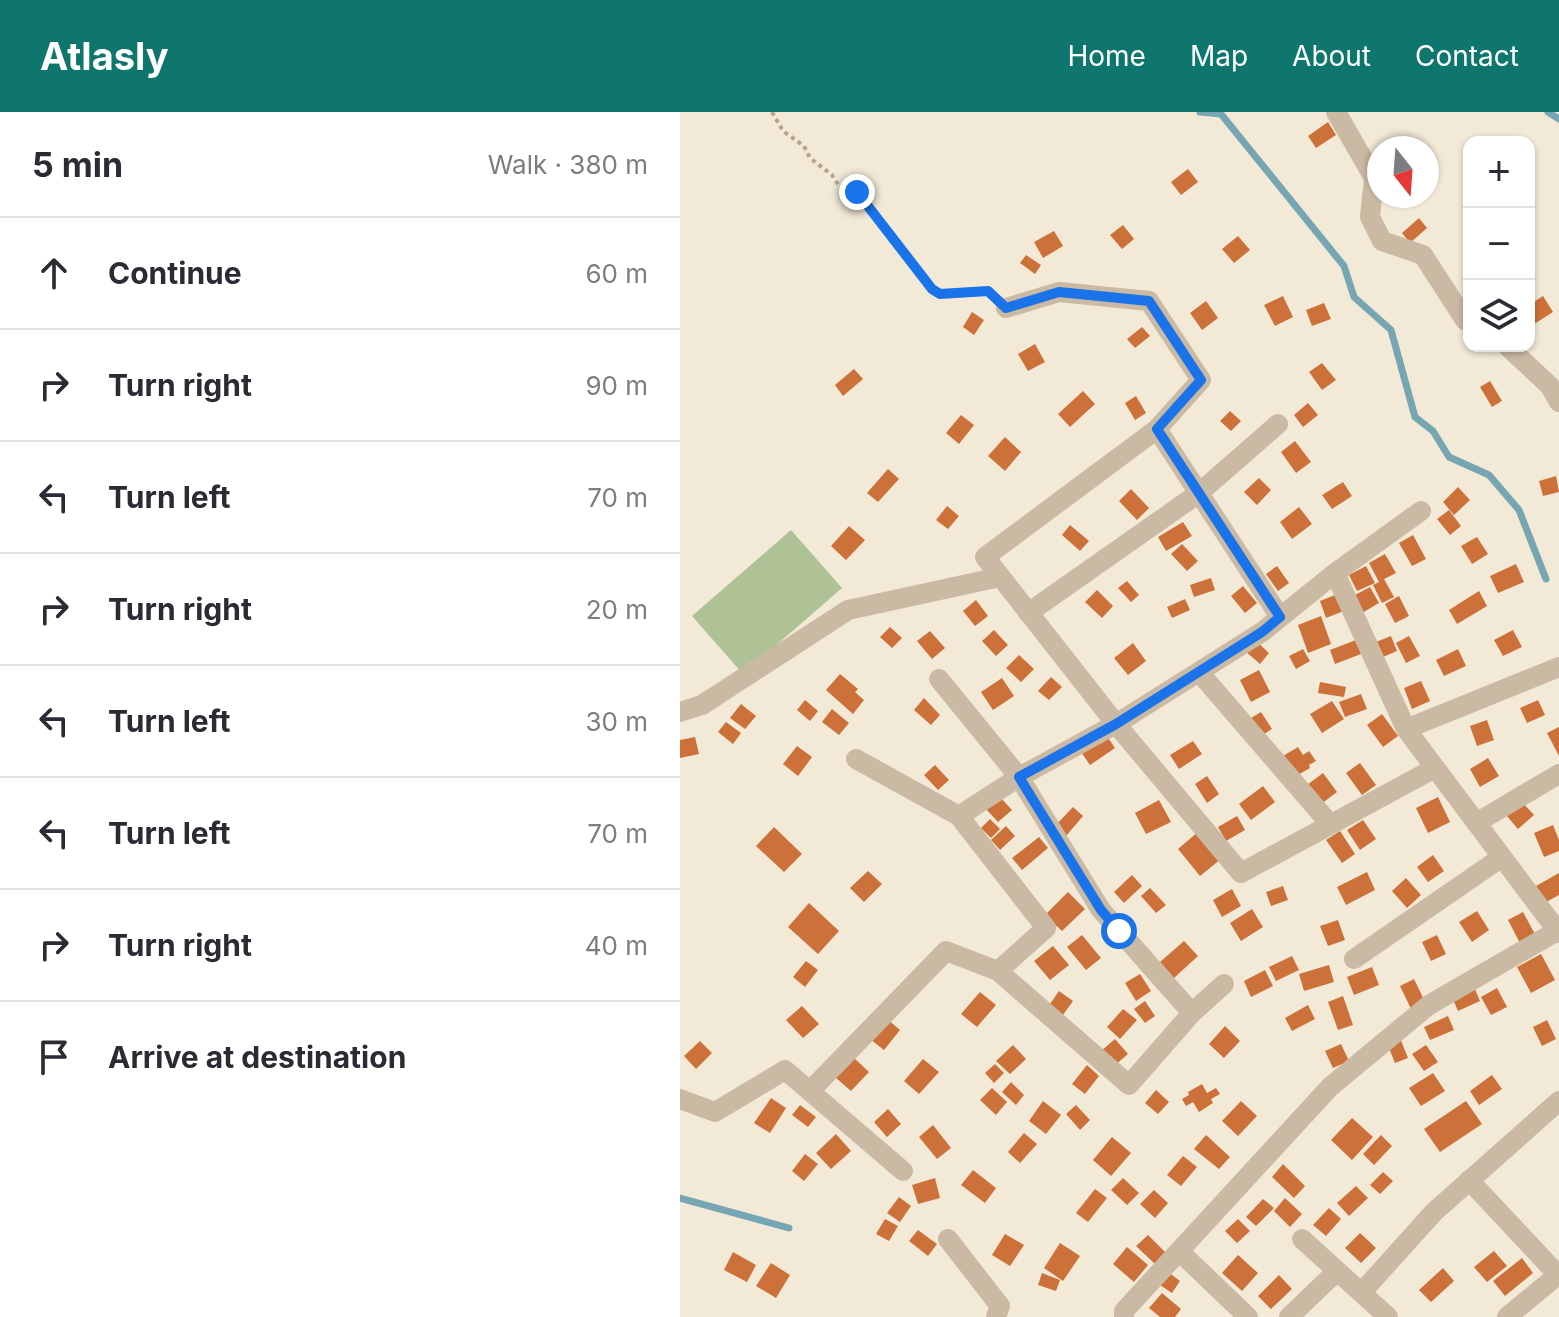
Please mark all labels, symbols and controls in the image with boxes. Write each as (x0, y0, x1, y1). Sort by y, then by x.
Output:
text: Atlasly (40, 33, 169, 79)
text: Home (1067, 39, 1146, 73)
text: Map (1190, 39, 1248, 73)
text: About (1292, 39, 1371, 73)
text: Contact (1415, 39, 1519, 73)
north arrow (1367, 136, 1439, 208)
map controls (1463, 136, 1535, 352)
button: + (1463, 136, 1535, 208)
text: 5 min (32, 144, 123, 185)
text: Walk · 380 m (488, 149, 648, 180)
route end (839, 174, 875, 210)
button: − (1463, 208, 1535, 280)
icon: ahead (32, 251, 76, 295)
text: Continue (108, 255, 242, 291)
text: 60 m (585, 258, 648, 289)
button: layers (1463, 280, 1535, 352)
icon: right (32, 363, 76, 407)
text: Turn right (108, 367, 252, 403)
text: 90 m (585, 370, 648, 401)
icon: left (32, 475, 76, 519)
text: Turn left (108, 479, 230, 515)
text: 70 m (587, 482, 648, 513)
icon: right (32, 587, 76, 631)
text: Turn right (108, 591, 252, 627)
text: 20 m (586, 594, 648, 625)
icon: left (32, 699, 76, 743)
text: Turn left (108, 703, 230, 739)
text: 30 m (585, 706, 648, 737)
icon: left (32, 811, 76, 855)
text: Turn left (108, 815, 230, 851)
text: 70 m (587, 818, 648, 849)
route start (1101, 913, 1137, 949)
icon: right (32, 923, 76, 967)
text: Turn right (108, 927, 252, 963)
text: 40 m (585, 930, 648, 961)
icon: arrive (32, 1035, 76, 1079)
text: Arrive at destination (108, 1039, 406, 1075)

